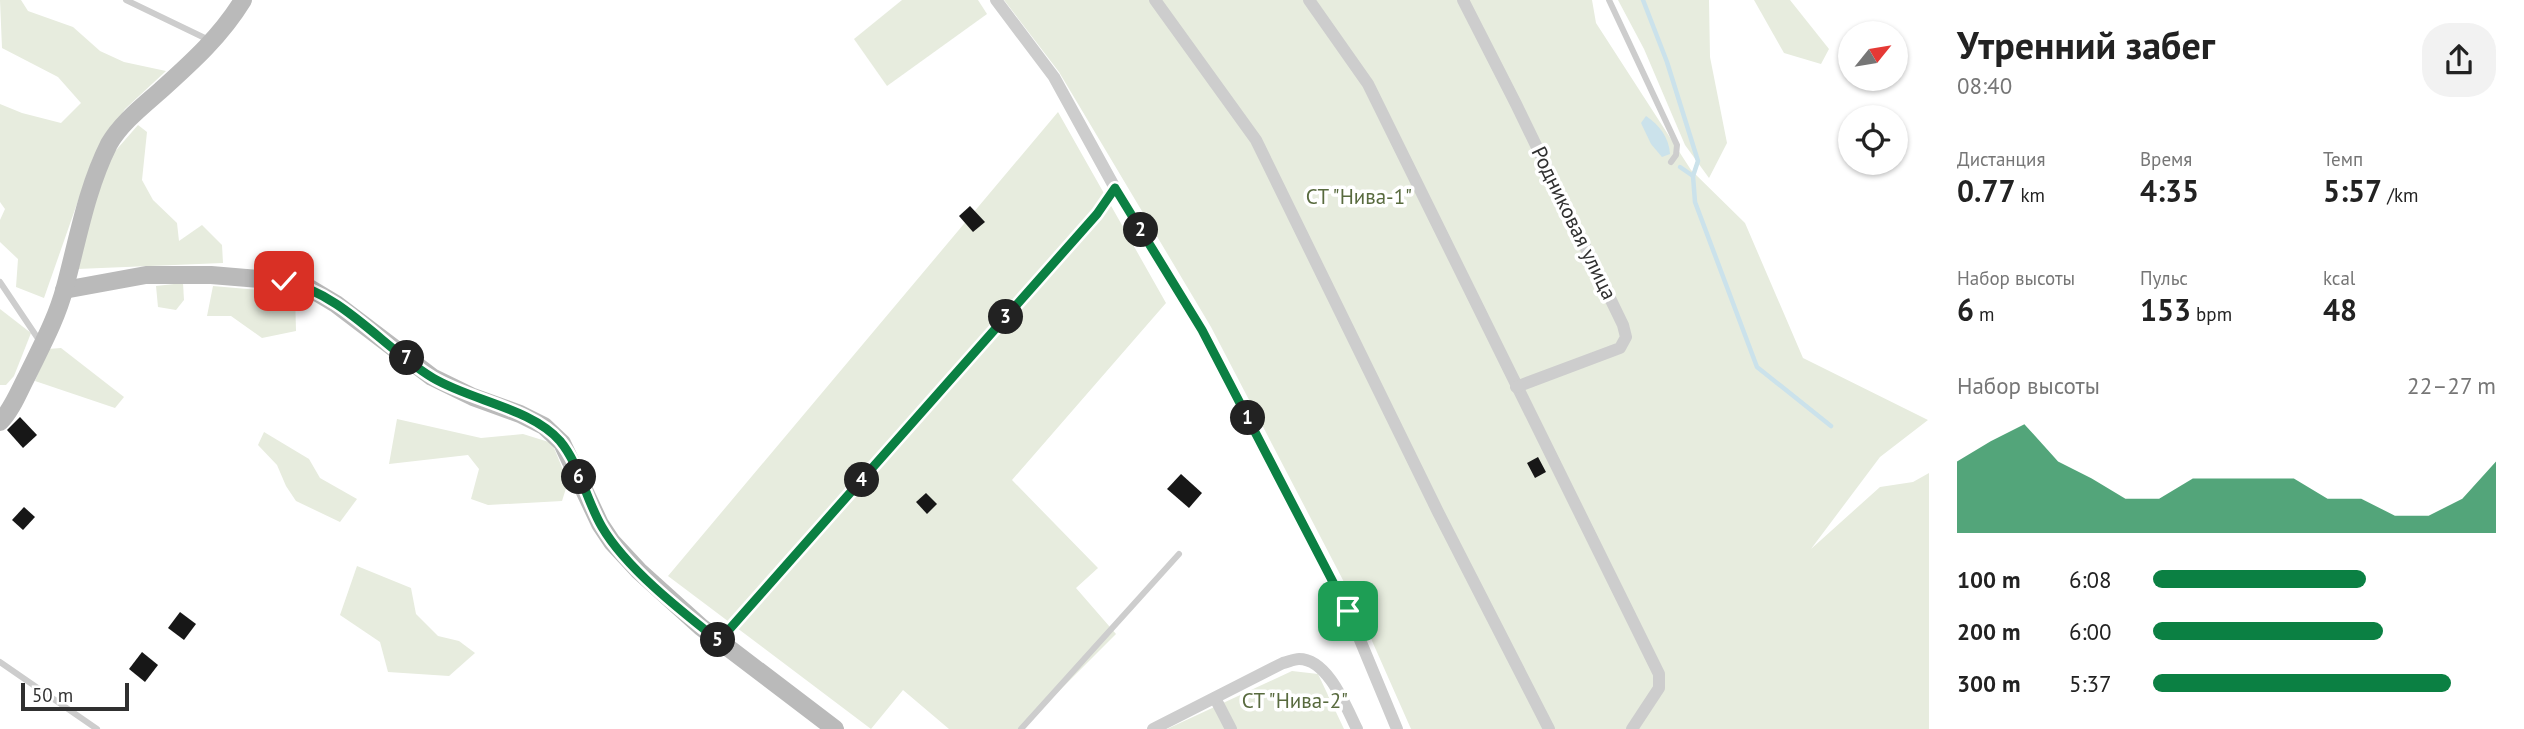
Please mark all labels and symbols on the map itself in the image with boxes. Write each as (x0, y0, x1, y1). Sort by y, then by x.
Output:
north arrow (1838, 21, 1908, 91)
street label: Родниковая улица (1526, 142, 1623, 304)
park label: СТ "Нива-1" (1306, 183, 1412, 210)
pin: 2 (1124, 212, 1158, 247)
pin (254, 251, 314, 311)
pin: 3 (988, 300, 1024, 334)
pin: 7 (390, 340, 424, 376)
pin: 1 (1230, 400, 1266, 436)
pin: 6 (562, 460, 596, 494)
pin: 4 (844, 462, 880, 498)
pin (1318, 581, 1378, 641)
pin: 5 (700, 622, 736, 658)
scale bar (21, 680, 130, 712)
park label: СТ "Нива-2" (1242, 687, 1348, 714)

